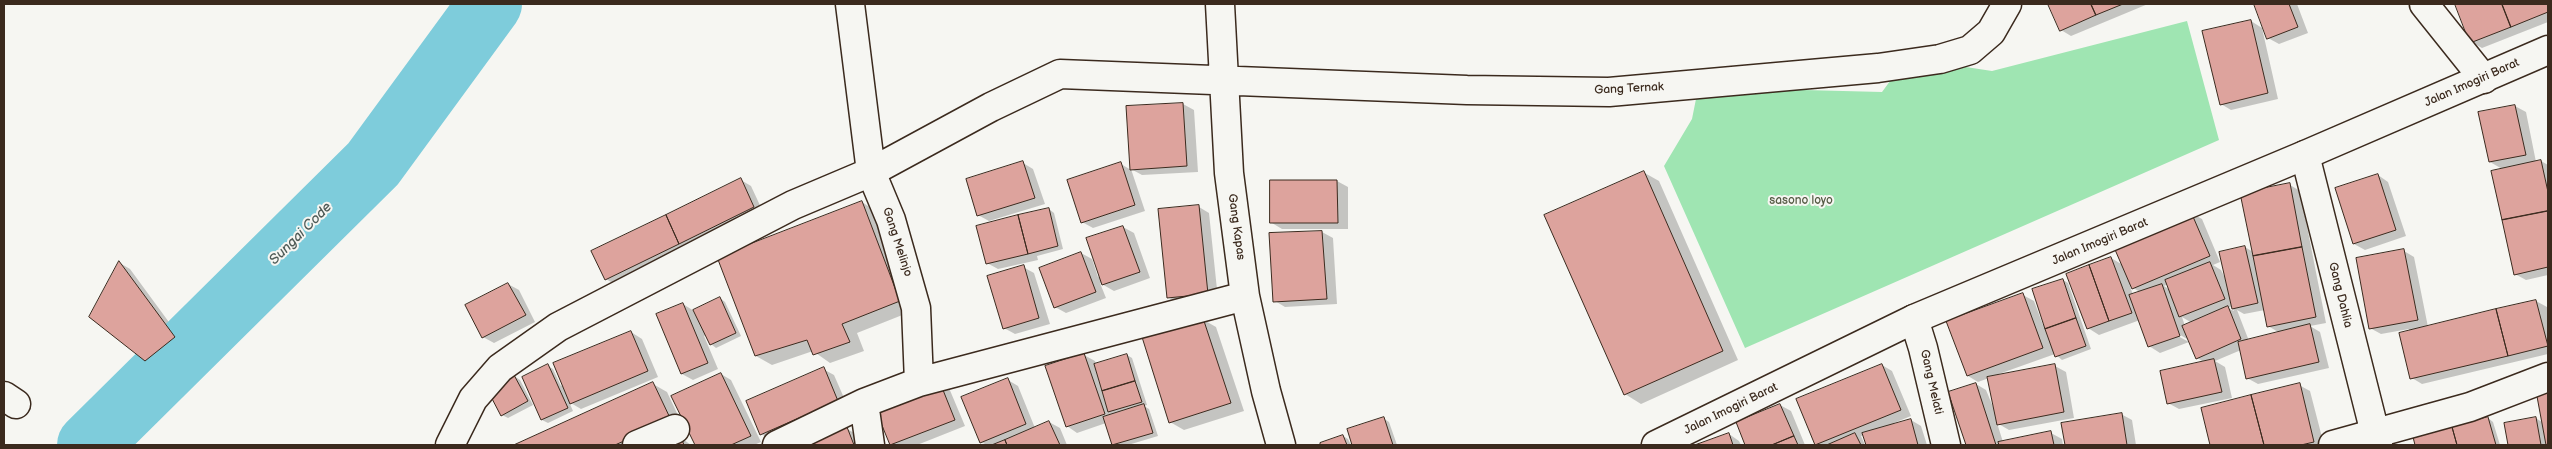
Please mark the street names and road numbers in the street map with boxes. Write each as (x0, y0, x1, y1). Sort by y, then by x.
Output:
street label: Jalan Imogiri Barat (2422, 56, 2522, 110)
street label: Gang Ternak (1594, 80, 1664, 98)
street label: Gang Kapas (1224, 193, 1248, 261)
street label: Gang Melinjo (879, 205, 915, 279)
street label: Jalan Imogiri Barat (2050, 215, 2150, 269)
street label: Gang Dahlia (2325, 261, 2355, 329)
street label: Gang Melati (1917, 348, 1945, 416)
street label: Jalan Imogiri Barat (1682, 380, 1780, 438)

